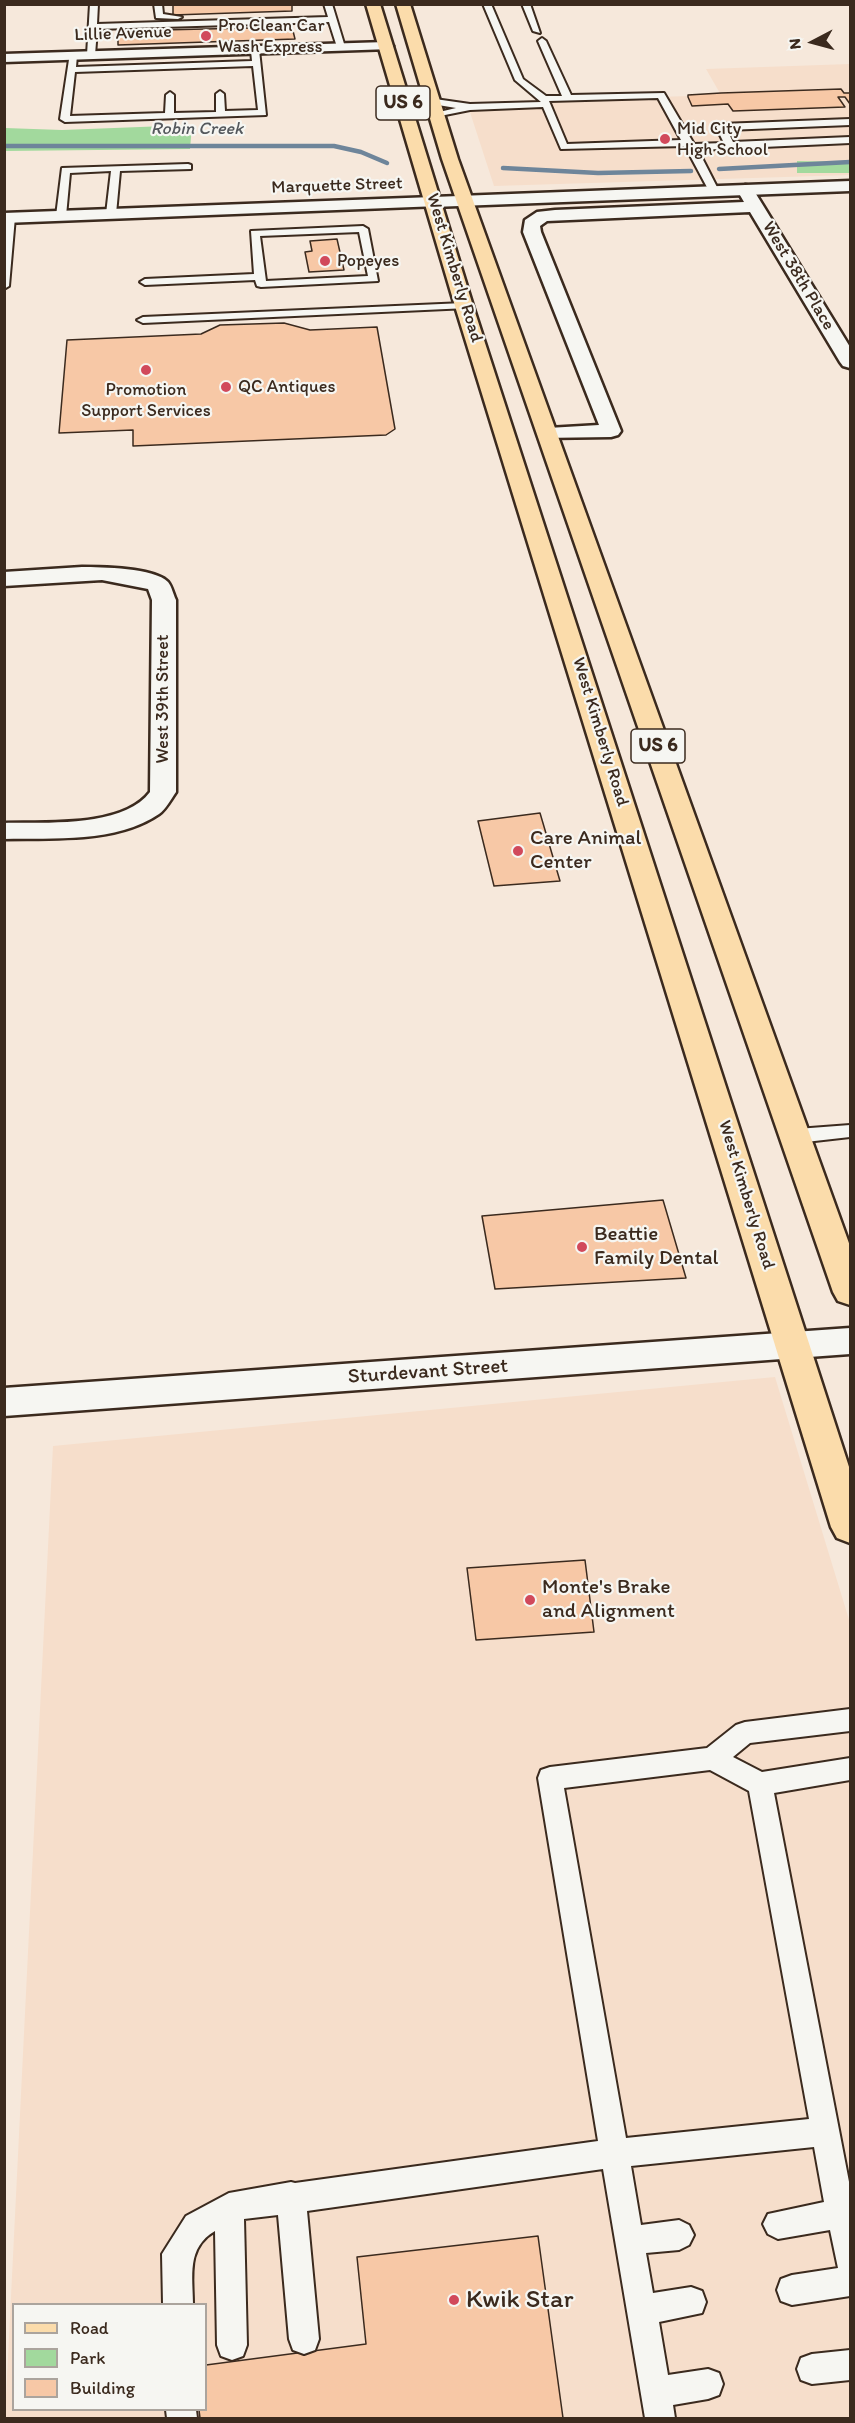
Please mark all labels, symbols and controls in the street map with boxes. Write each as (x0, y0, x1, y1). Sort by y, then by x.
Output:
north arrow (783, 12, 843, 72)
place label: Pro Clean Car Wash Express (218, 15, 325, 57)
street label: Lillie Avenue (74, 22, 172, 46)
marker: Pro Clean Car Wash Express (199, 29, 213, 43)
text: N (785, 38, 805, 50)
road number: US 6 (376, 86, 430, 120)
water label: Robin Creek (151, 118, 243, 140)
place label: Mid City High School (677, 118, 768, 160)
marker: Mid City High School (658, 132, 672, 146)
street label: Marquette Street (271, 173, 403, 199)
street label: West Kimberly Road (421, 191, 487, 345)
street label: West 38th Place (757, 218, 839, 334)
place label: Popeyes (337, 250, 399, 272)
marker: Popeyes (318, 254, 332, 268)
marker: Promotion Support Services (139, 363, 153, 377)
place label: QC Antiques (238, 376, 335, 398)
place label: Promotion Support Services (81, 379, 211, 422)
marker: QC Antiques (219, 380, 233, 394)
street label: West 39th Street (152, 635, 174, 763)
street label: West Kimberly Road (567, 655, 633, 809)
road number: US 6 (631, 729, 685, 763)
place label: Care Animal Center (530, 826, 641, 876)
marker: Care Animal Center (511, 844, 525, 858)
street label: West Kimberly Road (713, 1118, 779, 1272)
place label: Beattie Family Dental (594, 1222, 719, 1272)
marker: Beattie Family Dental (575, 1240, 589, 1254)
street label: Sturdevant Street (347, 1354, 509, 1390)
place label: Monte's Brake and Alignment (542, 1575, 675, 1625)
marker: Monte's Brake and Alignment (523, 1593, 537, 1607)
place label: Kwik Star (466, 2284, 573, 2316)
marker: Kwik Star (447, 2293, 461, 2307)
legend (12, 2303, 207, 2411)
text: Road (70, 2317, 109, 2339)
text: Park (70, 2347, 105, 2369)
text: Building (70, 2377, 135, 2399)

